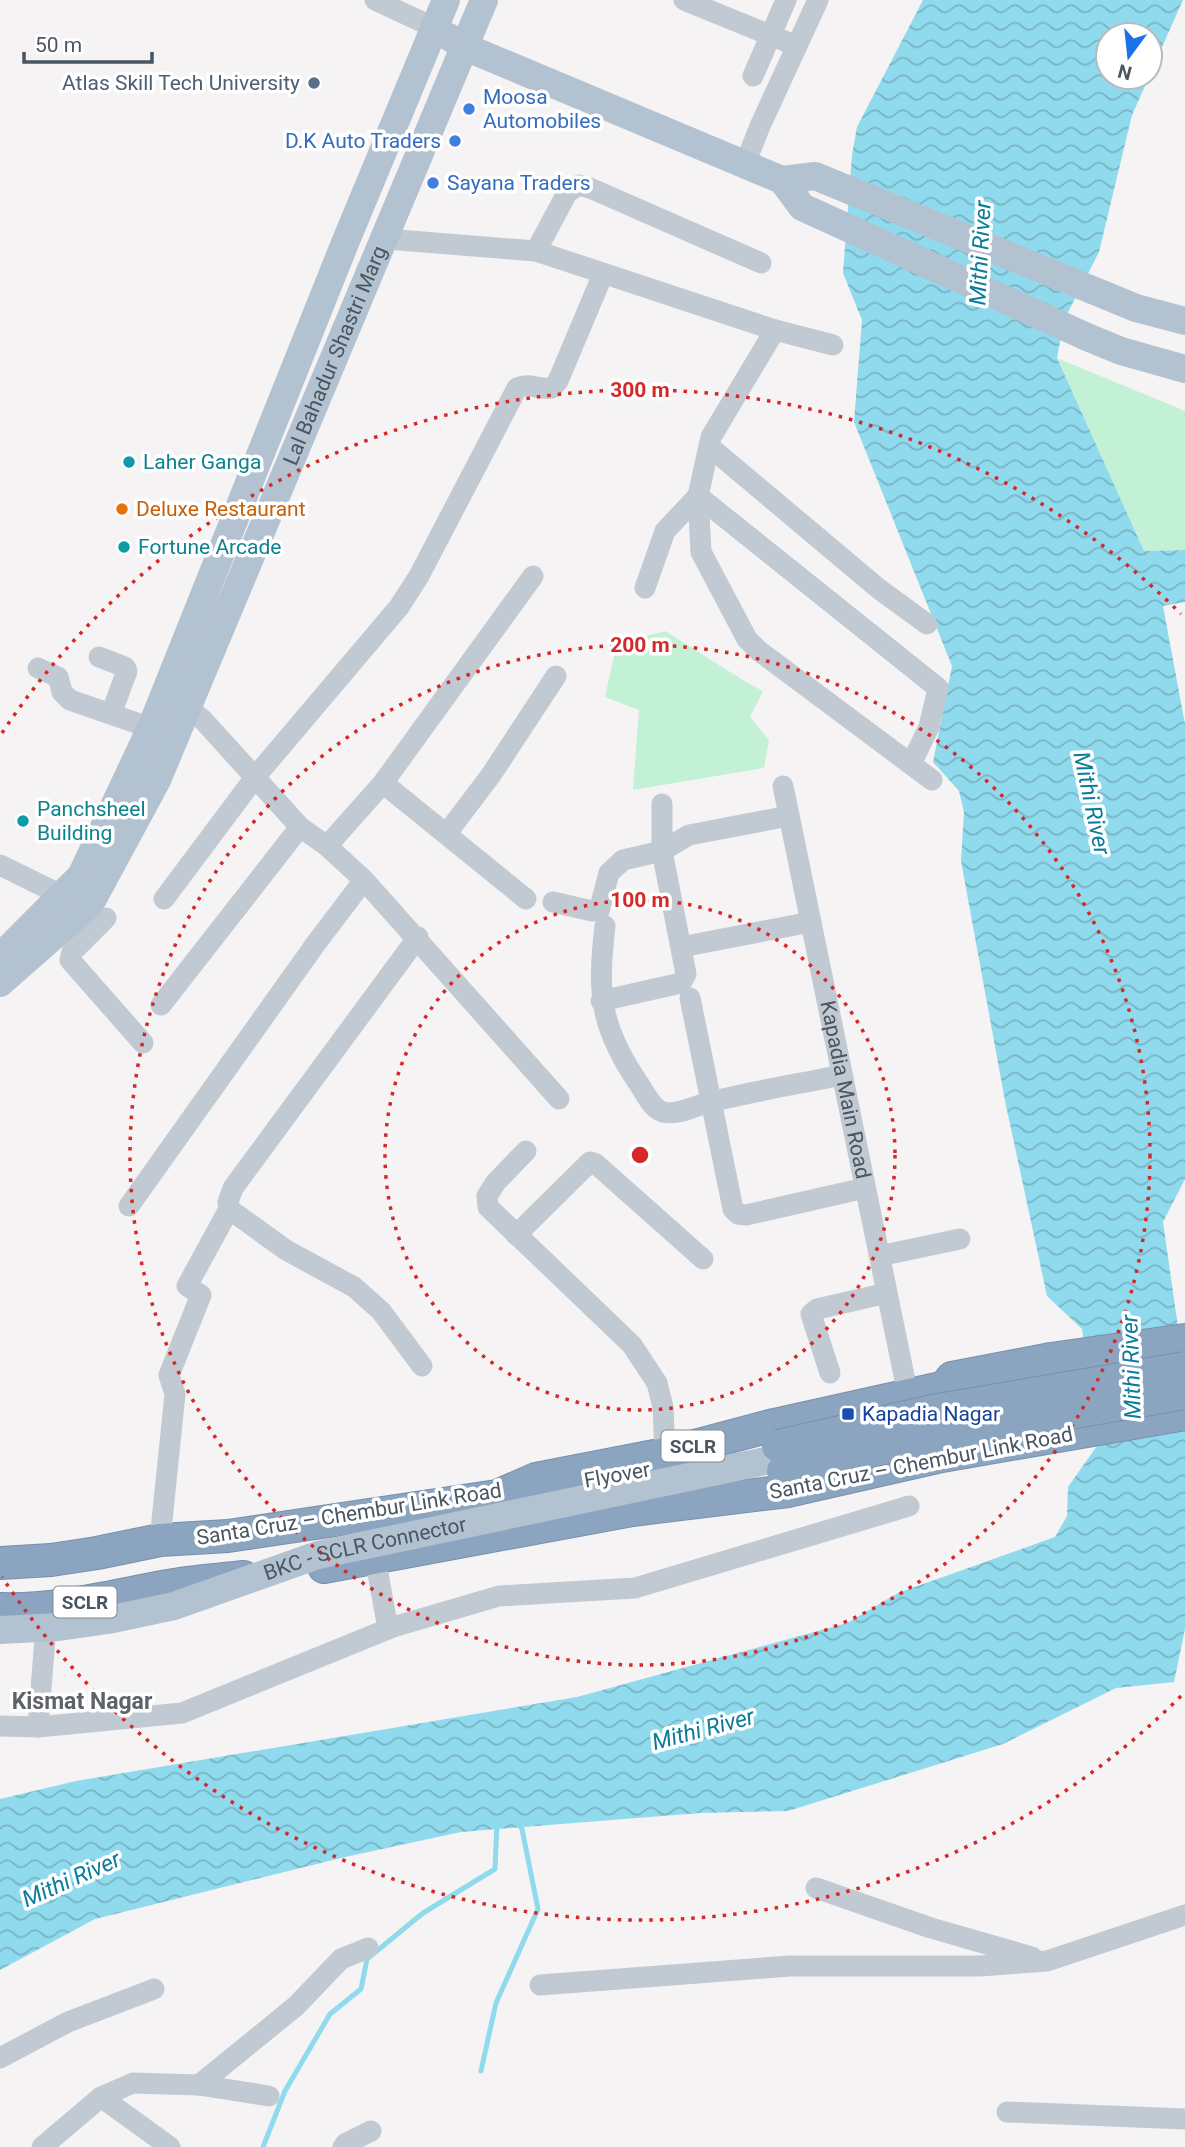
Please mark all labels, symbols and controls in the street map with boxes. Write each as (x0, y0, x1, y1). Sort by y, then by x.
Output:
scale bar (24, 21, 152, 65)
north arrow (1094, 21, 1164, 91)
text: 50 m (35, 33, 82, 57)
text: N (1115, 59, 1134, 85)
place label: Atlas Skill Tech University (62, 71, 300, 95)
marker: Atlas Skill Tech University (306, 75, 322, 91)
place label: Moosa Automobiles (483, 85, 601, 133)
marker: Moosa Automobiles (461, 101, 477, 117)
place label: D.K Auto Traders (285, 129, 441, 153)
marker: D.K Auto Traders (447, 133, 463, 149)
place label: Sayana Traders (447, 171, 591, 195)
marker: Sayana Traders (425, 175, 441, 191)
water label: Mithi River (964, 199, 997, 306)
street label: Lal Bahadur Shastri Marg (278, 242, 392, 469)
text: 300 m (610, 378, 670, 402)
place label: Laher Ganga (143, 450, 261, 474)
marker: Laher Ganga (121, 454, 137, 470)
place label: Deluxe Restaurant (136, 497, 306, 521)
marker: Deluxe Restaurant (114, 501, 130, 517)
place label: Fortune Arcade (138, 535, 281, 559)
marker: Fortune Arcade (116, 539, 132, 555)
text: 200 m (610, 633, 670, 657)
water label: Mithi River (1067, 749, 1116, 859)
place label: Panchsheel Building (37, 797, 146, 845)
marker: Panchsheel Building (15, 813, 31, 829)
text: 100 m (610, 888, 670, 912)
street label: Kapadia Main Road (815, 998, 875, 1181)
centre of rings (628, 1143, 652, 1167)
water label: Mithi River (1116, 1313, 1147, 1420)
place label: Kapadia Nagar (862, 1402, 1000, 1426)
marker: Kapadia Nagar (840, 1406, 856, 1422)
street label: Santa Cruz – Chembur Link Road (767, 1422, 1075, 1504)
road number: SCLR (662, 1430, 724, 1462)
street label: Flyover (582, 1457, 652, 1493)
street label: Santa Cruz – Chembur Link Road (195, 1478, 503, 1550)
street label: BKC - SCLR Connector (260, 1512, 469, 1585)
road number: SCLR (54, 1586, 116, 1618)
district label: Kismat Nagar (12, 1688, 153, 1715)
water label: Mithi River (649, 1703, 759, 1756)
water label: Mithi River (18, 1845, 126, 1913)

